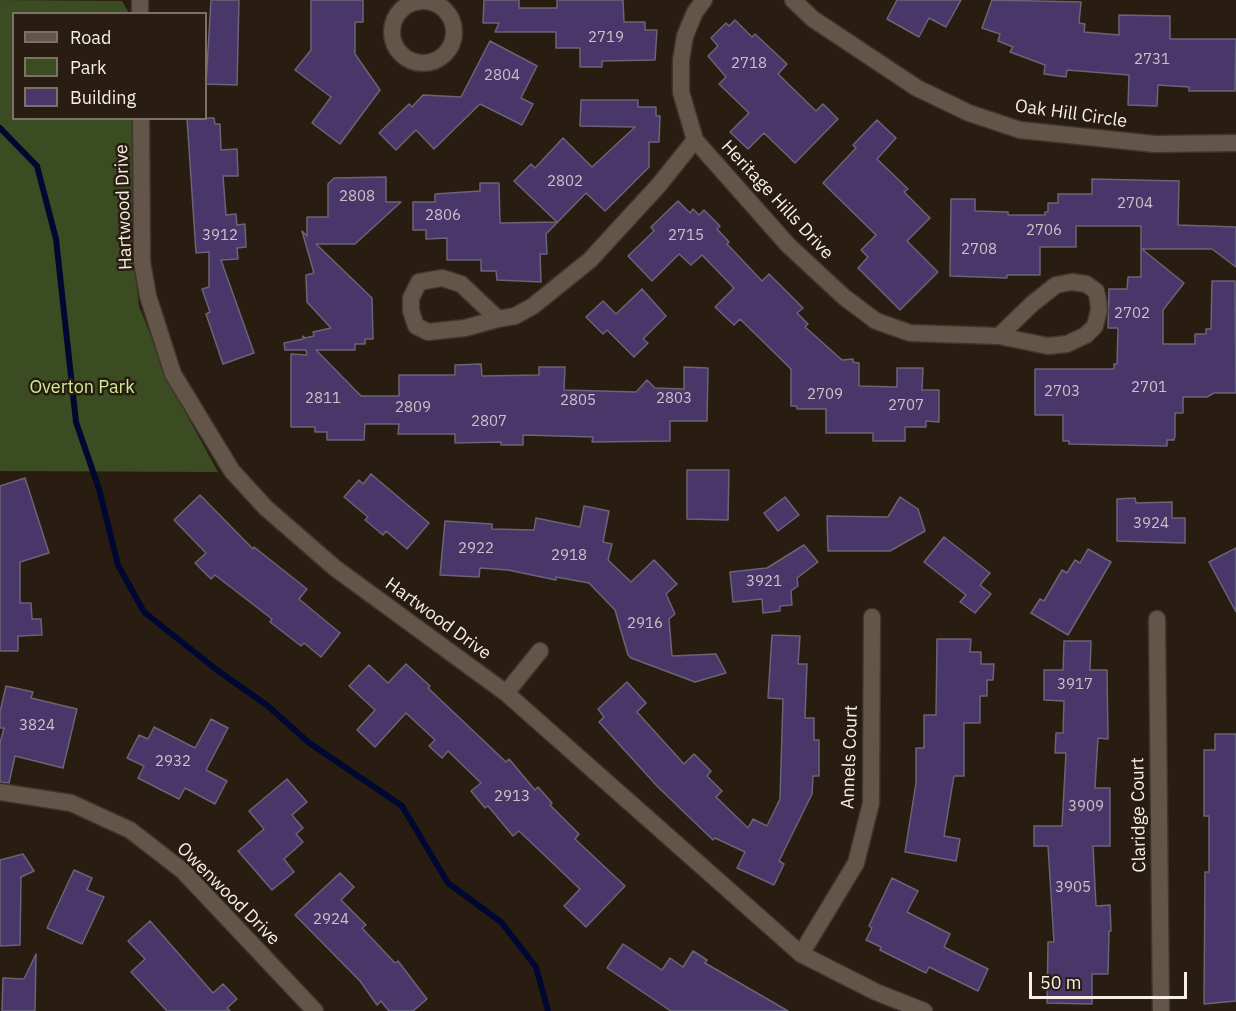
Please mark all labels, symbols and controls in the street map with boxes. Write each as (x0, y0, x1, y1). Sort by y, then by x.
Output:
legend (12, 12, 207, 120)
text: Road (70, 26, 111, 49)
house number: 2719 (588, 29, 624, 47)
house number: 2731 (1134, 51, 1170, 69)
house number: 2718 (731, 55, 767, 73)
text: Park (70, 56, 106, 79)
house number: 2804 (484, 67, 520, 85)
text: Building (70, 86, 136, 109)
street label: Oak Hill Circle (1013, 95, 1129, 133)
street label: Heritage Hills Drive (716, 136, 838, 264)
street label: Hartwood Drive (111, 144, 137, 270)
house number: 2802 (547, 173, 583, 191)
house number: 2808 (339, 188, 375, 206)
house number: 2704 (1117, 195, 1153, 213)
house number: 2806 (425, 207, 461, 225)
house number: 2706 (1026, 222, 1062, 240)
house number: 3912 (202, 227, 238, 245)
house number: 2715 (668, 227, 704, 245)
house number: 2708 (961, 241, 997, 259)
house number: 2702 (1114, 305, 1150, 323)
park label: Overton Park (29, 377, 135, 399)
house number: 2701 (1131, 379, 1167, 397)
house number: 2703 (1044, 383, 1080, 401)
house number: 2709 (807, 386, 843, 404)
house number: 2811 (305, 390, 341, 408)
house number: 2803 (656, 390, 692, 408)
house number: 2805 (560, 392, 596, 410)
house number: 2707 (888, 397, 924, 415)
house number: 2809 (395, 399, 431, 417)
house number: 2807 (471, 413, 507, 431)
house number: 3924 (1133, 515, 1169, 533)
house number: 2922 (458, 540, 494, 558)
house number: 2918 (551, 547, 587, 565)
street label: Hartwood Drive (381, 573, 495, 665)
house number: 3921 (746, 573, 782, 591)
house number: 2916 (627, 615, 663, 633)
house number: 3917 (1057, 676, 1093, 694)
street label: Annels Court (837, 705, 863, 809)
house number: 3824 (19, 717, 55, 735)
house number: 2932 (155, 753, 191, 771)
street label: Claridge Court (1127, 757, 1151, 873)
house number: 2913 (494, 788, 530, 806)
house number: 3909 (1068, 798, 1104, 816)
street label: Owenwood Drive (172, 838, 284, 950)
house number: 3905 (1055, 879, 1091, 897)
house number: 2924 (313, 911, 349, 929)
scale bar (1032, 960, 1190, 998)
text: 50 m (1040, 971, 1082, 994)

